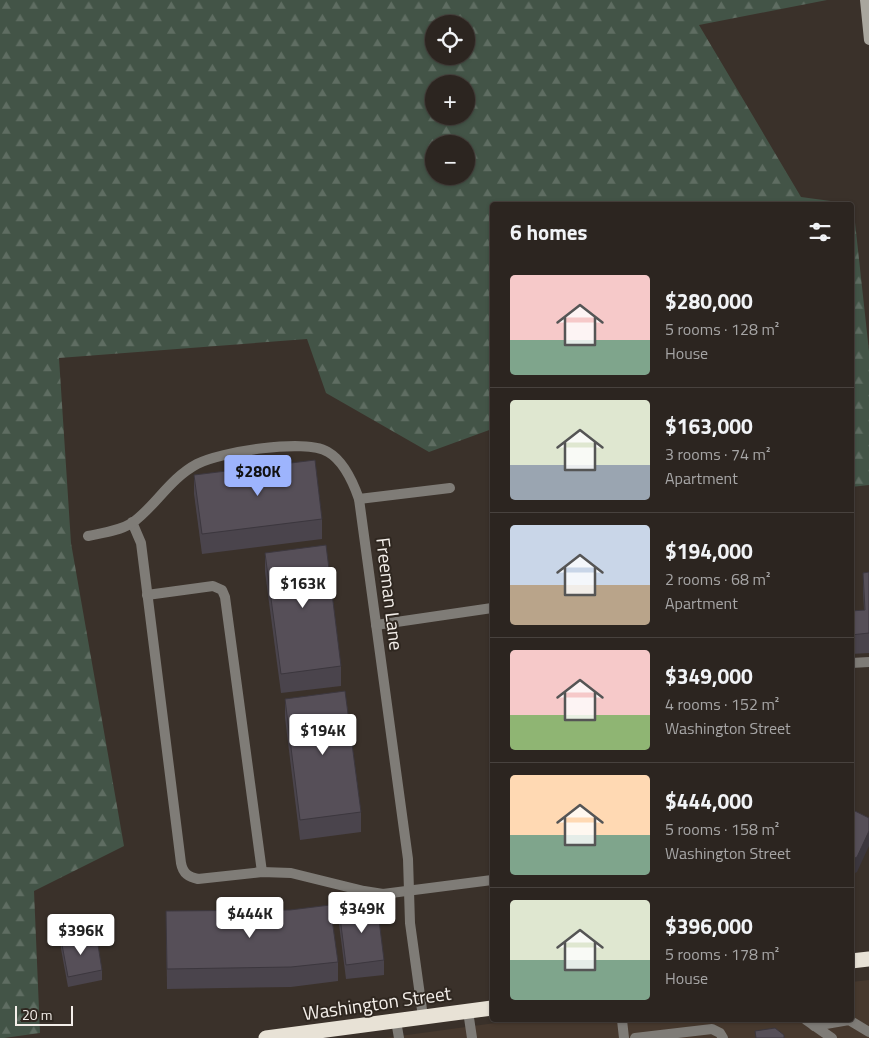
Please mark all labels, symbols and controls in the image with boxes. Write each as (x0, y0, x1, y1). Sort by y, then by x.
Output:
map controls (425, 15, 475, 185)
button: locate (425, 15, 475, 65)
button: + (425, 75, 475, 125)
button: − (425, 135, 475, 185)
text: 6 homes (510, 216, 587, 248)
icon: filters (806, 218, 834, 246)
text: $280,000 (665, 285, 753, 317)
icon: home (550, 295, 610, 355)
text: 5 rooms · 128 m² (665, 317, 779, 341)
text: House (665, 341, 708, 365)
text: $163,000 (665, 410, 753, 442)
icon: home (550, 420, 610, 480)
text: 3 rooms · 74 m² (665, 442, 770, 466)
pin: $280K (223, 454, 293, 497)
text: $280K (235, 459, 281, 483)
text: Apartment (665, 466, 738, 490)
text: $194,000 (665, 535, 753, 567)
street label: Freeman Lane (369, 536, 412, 652)
icon: home (550, 545, 610, 605)
pin: $163K (268, 566, 338, 609)
text: 2 rooms · 68 m² (665, 567, 770, 591)
text: $163K (280, 571, 326, 595)
text: Apartment (665, 591, 738, 615)
text: $349,000 (665, 660, 753, 692)
icon: home (550, 670, 610, 730)
text: 4 rooms · 152 m² (665, 692, 779, 716)
pin: $194K (288, 714, 358, 756)
text: Washington Street (665, 716, 791, 740)
text: $194K (300, 718, 346, 742)
text: $444,000 (665, 785, 753, 817)
icon: home (550, 795, 610, 855)
text: 5 rooms · 158 m² (665, 817, 779, 841)
text: Washington Street (665, 841, 791, 865)
pin: $349K (327, 892, 397, 934)
pin: $444K (215, 896, 285, 939)
text: $349K (339, 896, 385, 920)
text: $444K (227, 901, 273, 925)
text: $396,000 (665, 910, 753, 942)
pin: $396K (46, 914, 116, 956)
text: $396K (58, 918, 104, 942)
icon: home (550, 920, 610, 980)
text: 5 rooms · 178 m² (665, 942, 779, 966)
text: House (665, 966, 708, 990)
street label: Washington Street (301, 978, 453, 1027)
scale bar (15, 1003, 72, 1026)
text: 20 m (22, 1004, 52, 1025)

